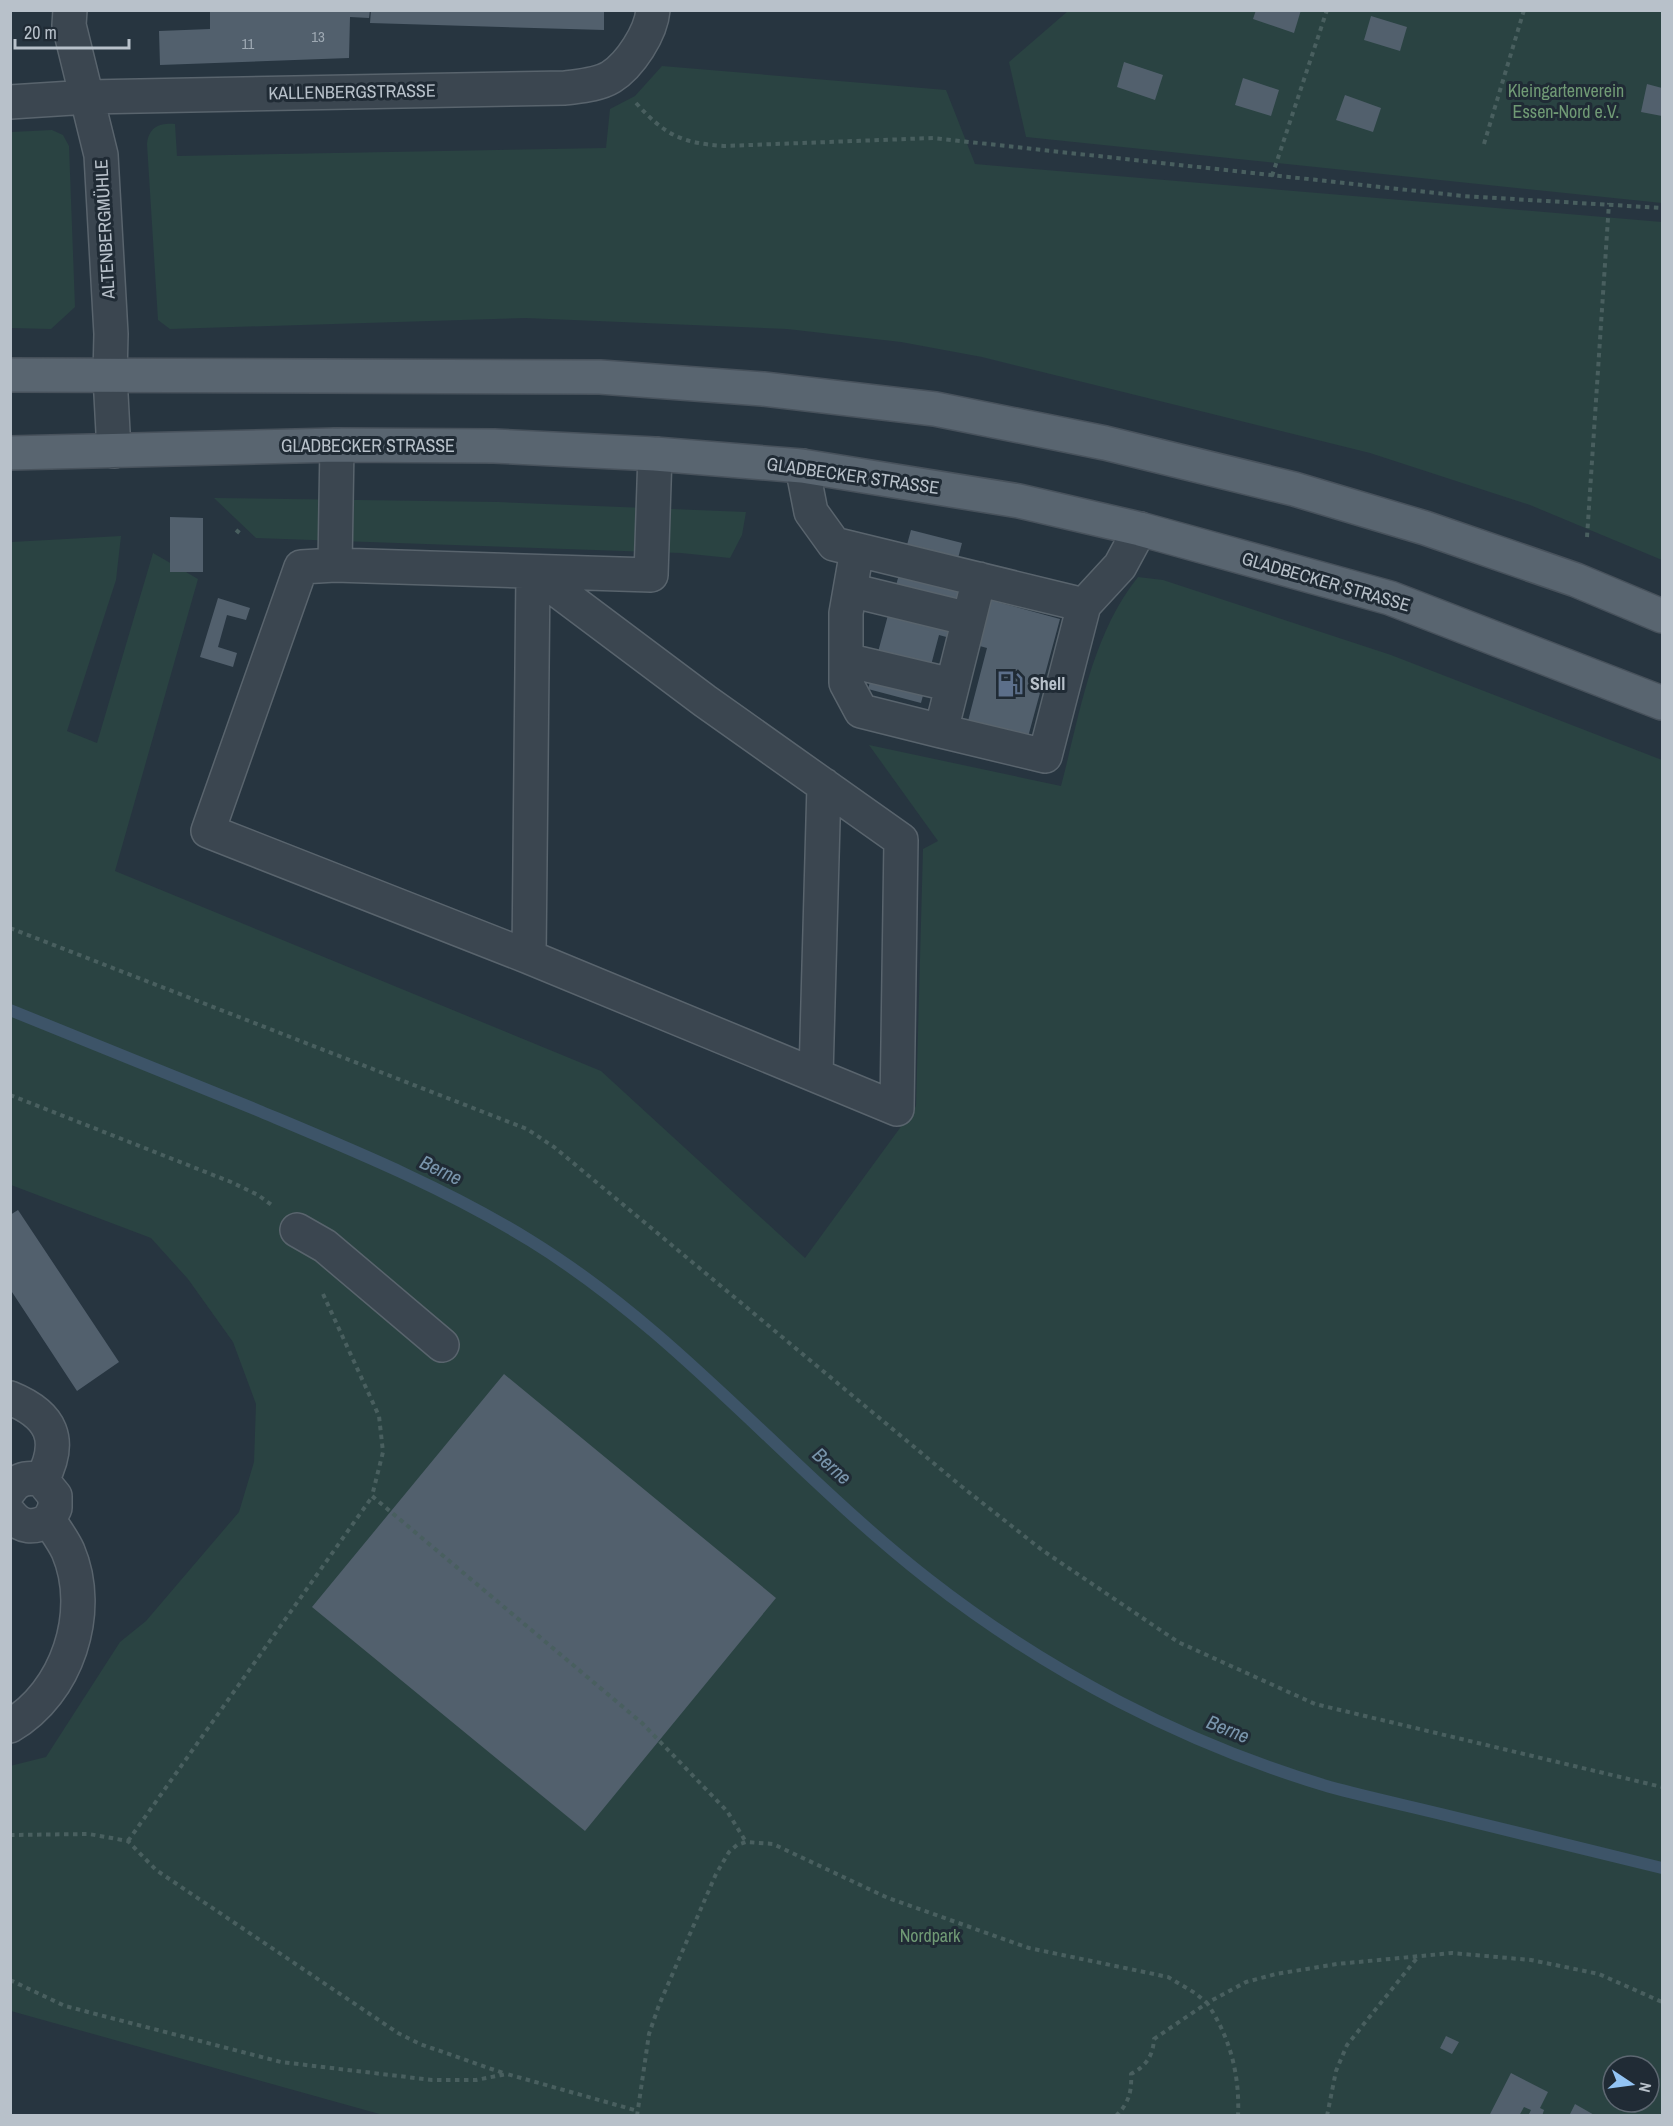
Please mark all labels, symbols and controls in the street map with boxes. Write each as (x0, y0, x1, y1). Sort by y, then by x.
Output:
scale bar (15, 12, 129, 50)
text: 20 m (24, 20, 57, 45)
house number: 13 (311, 26, 325, 47)
house number: 11 (242, 33, 255, 54)
street label: KALLENBERGSTRASSE (268, 78, 436, 105)
park label: Kleingartenverein Essen-Nord e.V. (1508, 78, 1624, 124)
street label: ALTENBERGMÜHLE (88, 158, 121, 301)
street label: GLADBECKER STRASSE (281, 433, 455, 458)
street label: GLADBECKER STRASSE (765, 451, 941, 500)
street label: GLADBECKER STRASSE (1239, 546, 1413, 618)
fuel station icon: Shell (995, 669, 1025, 699)
place label: Shell (1030, 671, 1065, 696)
water label: Berne (416, 1148, 467, 1191)
water label: Berne (807, 1441, 858, 1490)
water label: Berne (1203, 1708, 1254, 1749)
park label: Nordpark (900, 1923, 961, 1948)
north arrow (1601, 2054, 1661, 2114)
text: N (1634, 2080, 1657, 2094)

